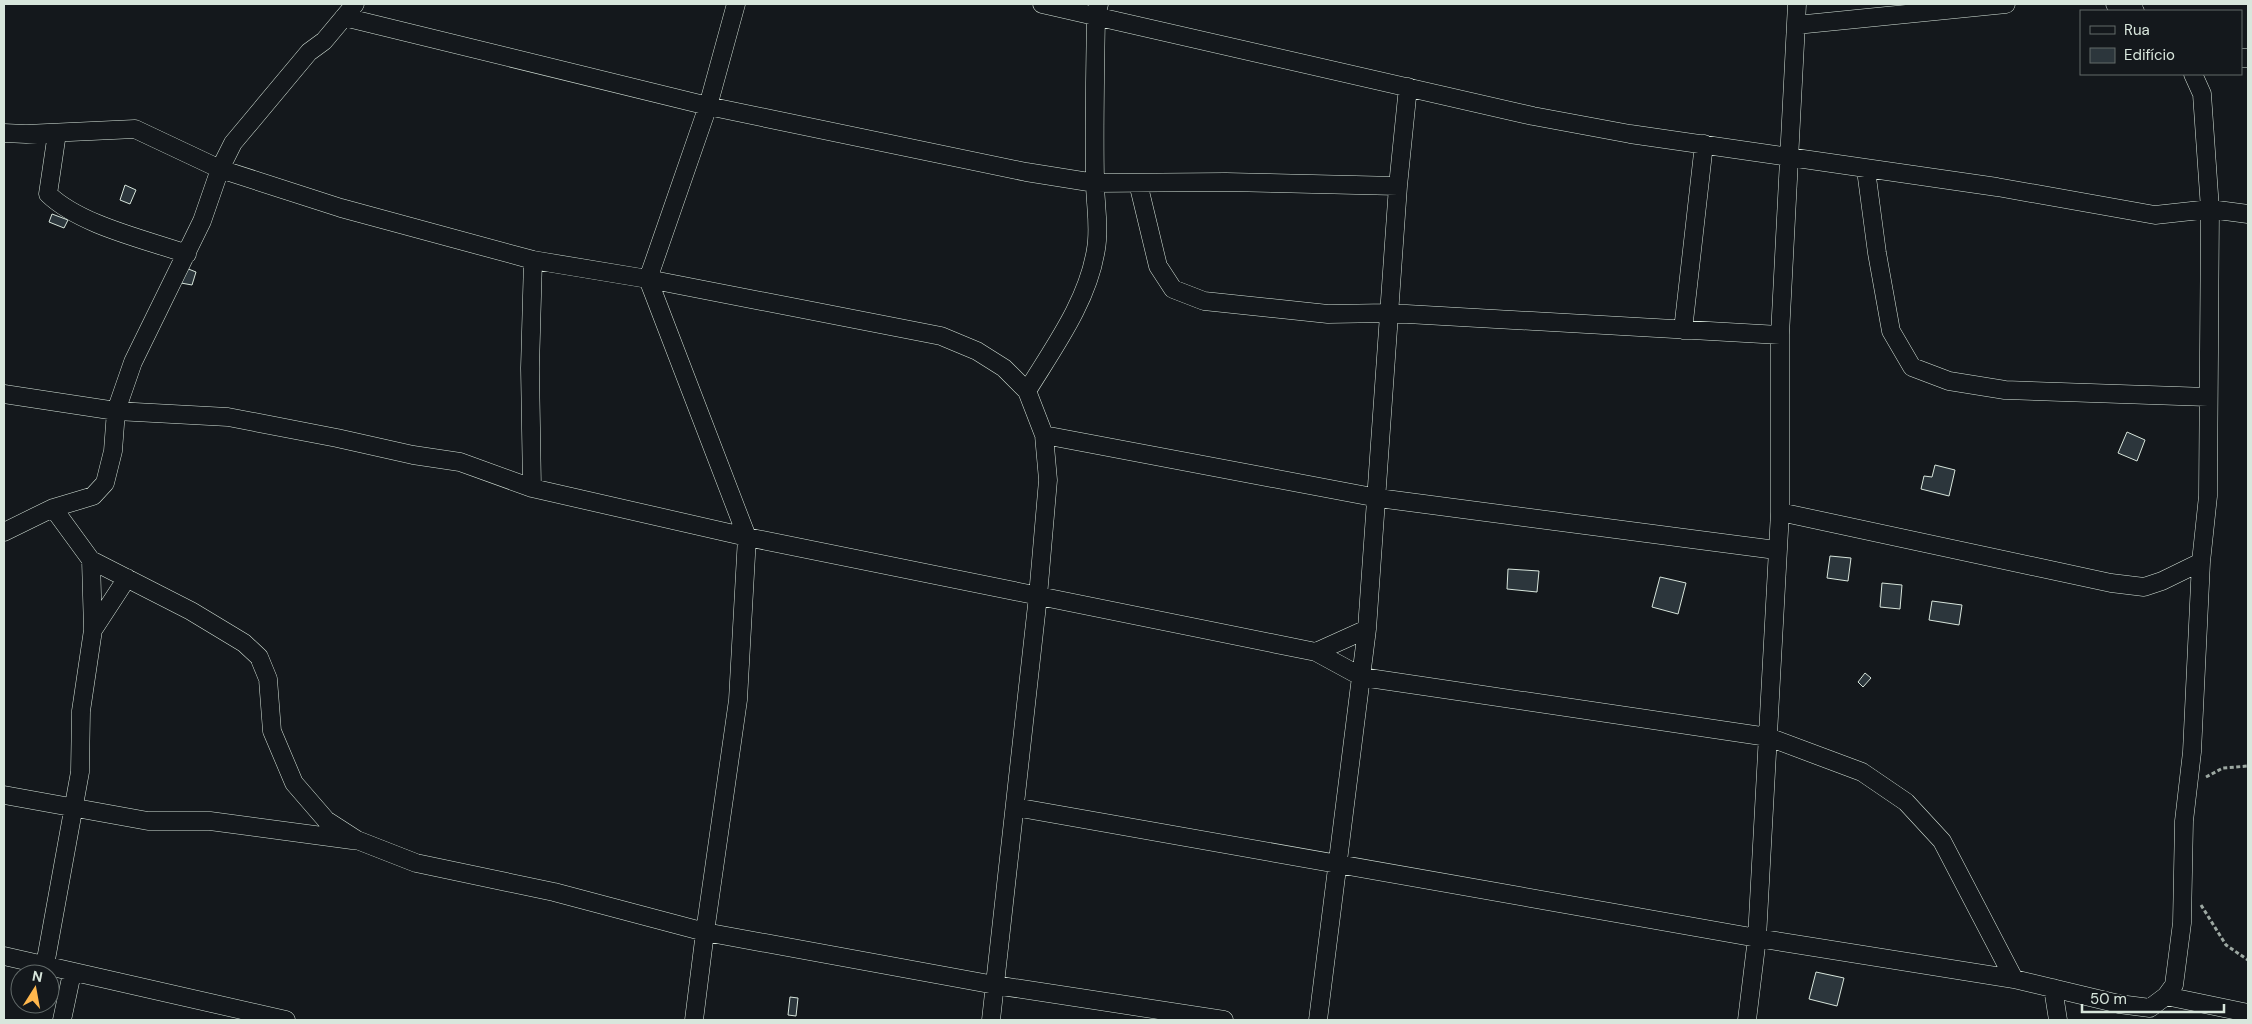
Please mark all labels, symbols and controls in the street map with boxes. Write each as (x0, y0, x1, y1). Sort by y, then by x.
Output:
legend (2080, 10, 2242, 75)
text: Rua (2124, 20, 2150, 40)
text: Edifício (2124, 45, 2175, 65)
north arrow (10, 964, 60, 1014)
text: N (31, 966, 44, 986)
scale bar (2082, 982, 2224, 1014)
text: 50 m (2090, 989, 2127, 1009)

